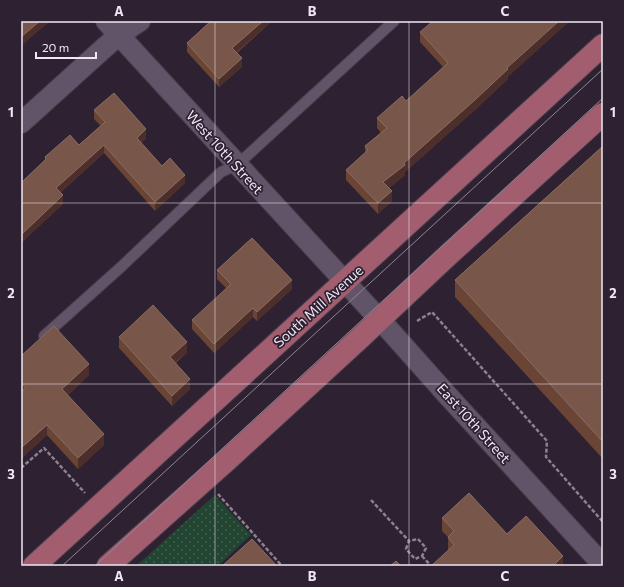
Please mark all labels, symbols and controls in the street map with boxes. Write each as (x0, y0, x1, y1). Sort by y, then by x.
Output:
text: A (114, 3, 124, 19)
text: B (308, 3, 317, 19)
text: C (501, 3, 510, 19)
scale bar (36, 34, 96, 60)
text: 20 m (42, 40, 69, 54)
text: 1 (8, 104, 14, 120)
text: 1 (610, 104, 616, 120)
street label: West 10th Street (183, 107, 267, 197)
street label: South Mill Avenue (270, 261, 366, 351)
text: 2 (7, 285, 15, 301)
text: 2 (609, 285, 617, 301)
street label: East 10th Street (434, 380, 514, 467)
text: 3 (7, 466, 15, 482)
text: 3 (609, 466, 617, 482)
text: A (114, 568, 124, 584)
text: B (308, 568, 317, 584)
text: C (501, 568, 510, 584)

